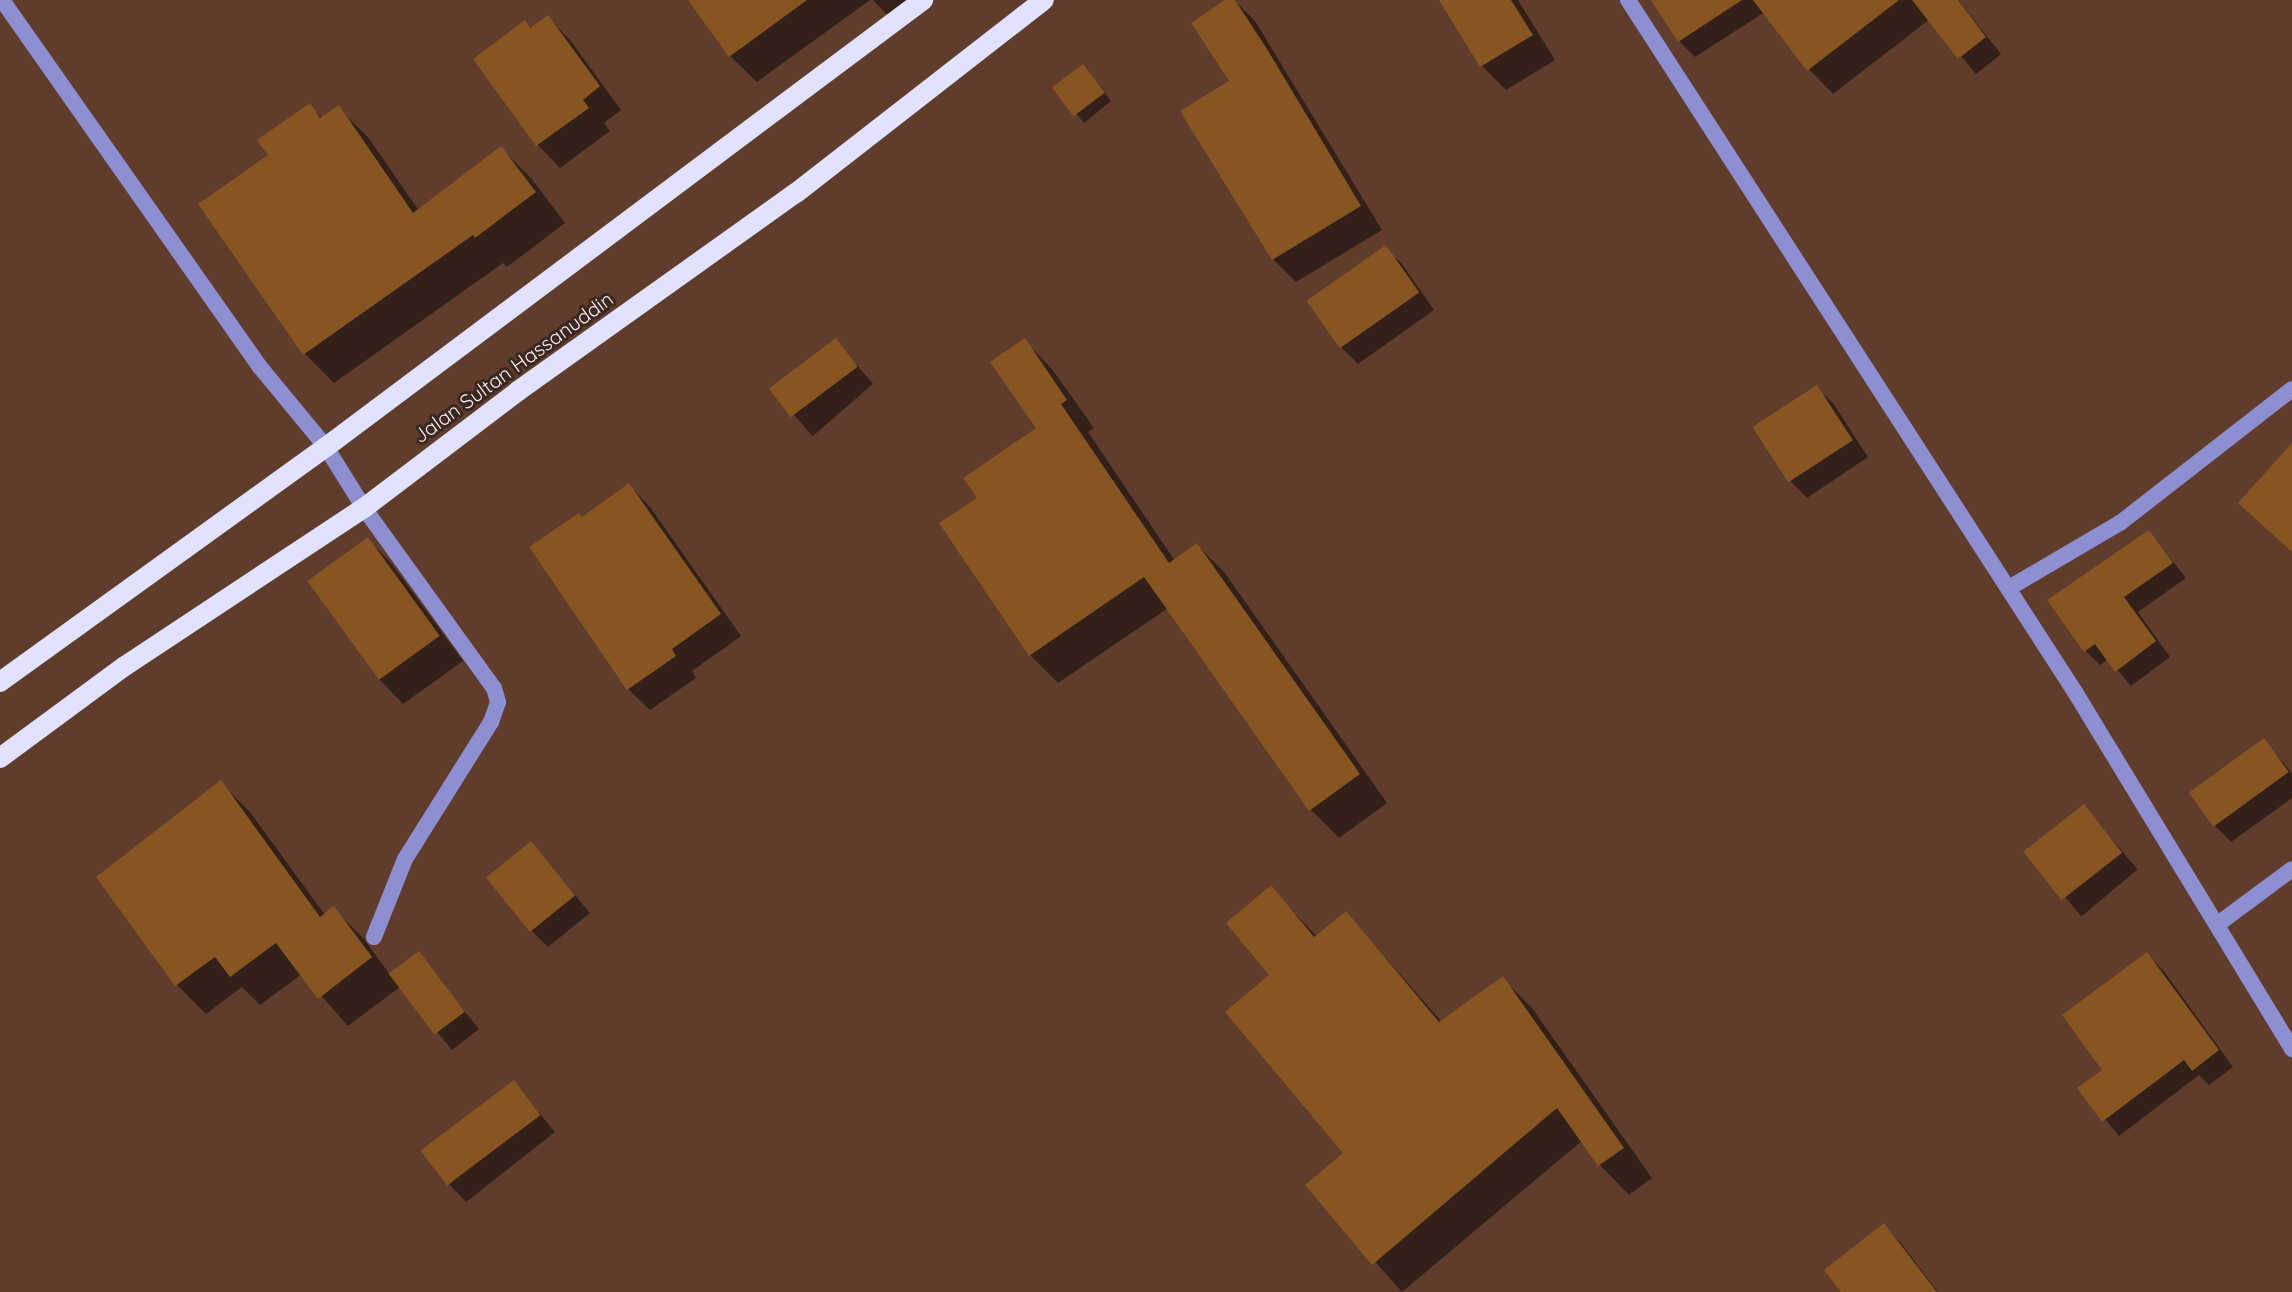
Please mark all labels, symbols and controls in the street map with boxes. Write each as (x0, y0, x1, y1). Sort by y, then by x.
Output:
street label: Jalan Sultan Hassanuddin (408, 286, 618, 448)

